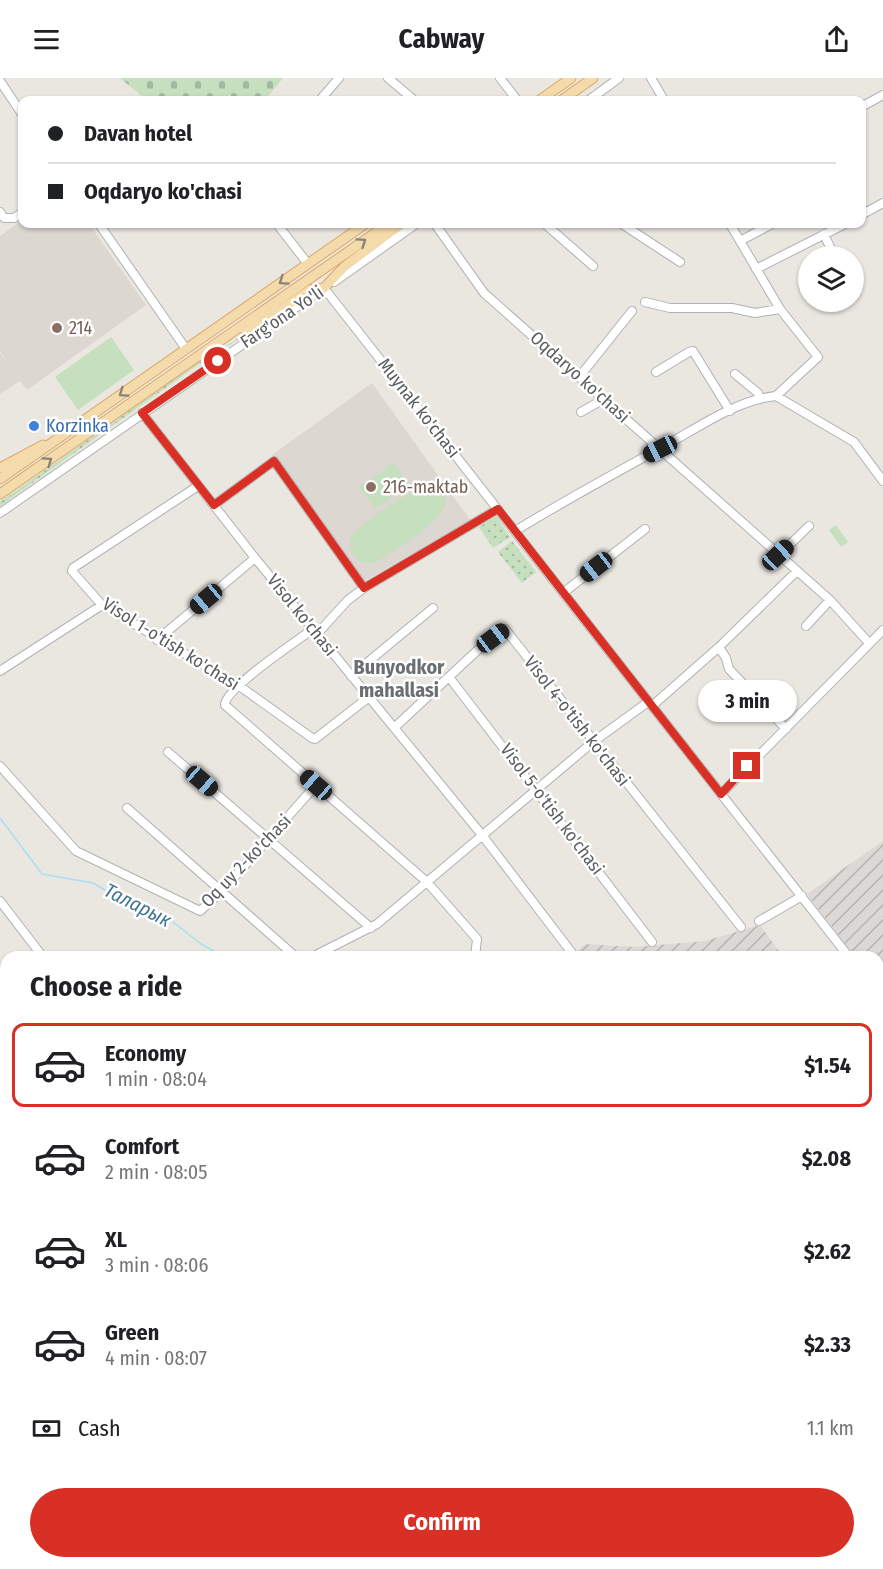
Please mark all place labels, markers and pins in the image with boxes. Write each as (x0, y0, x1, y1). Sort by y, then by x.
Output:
place label: 214 (69, 317, 93, 339)
marker: 214 (50, 321, 64, 335)
place label: Korzinka (46, 415, 109, 437)
marker: Korzinka (27, 419, 41, 433)
place label: 216-maktab (383, 476, 468, 498)
marker: 216-maktab (364, 480, 378, 494)

